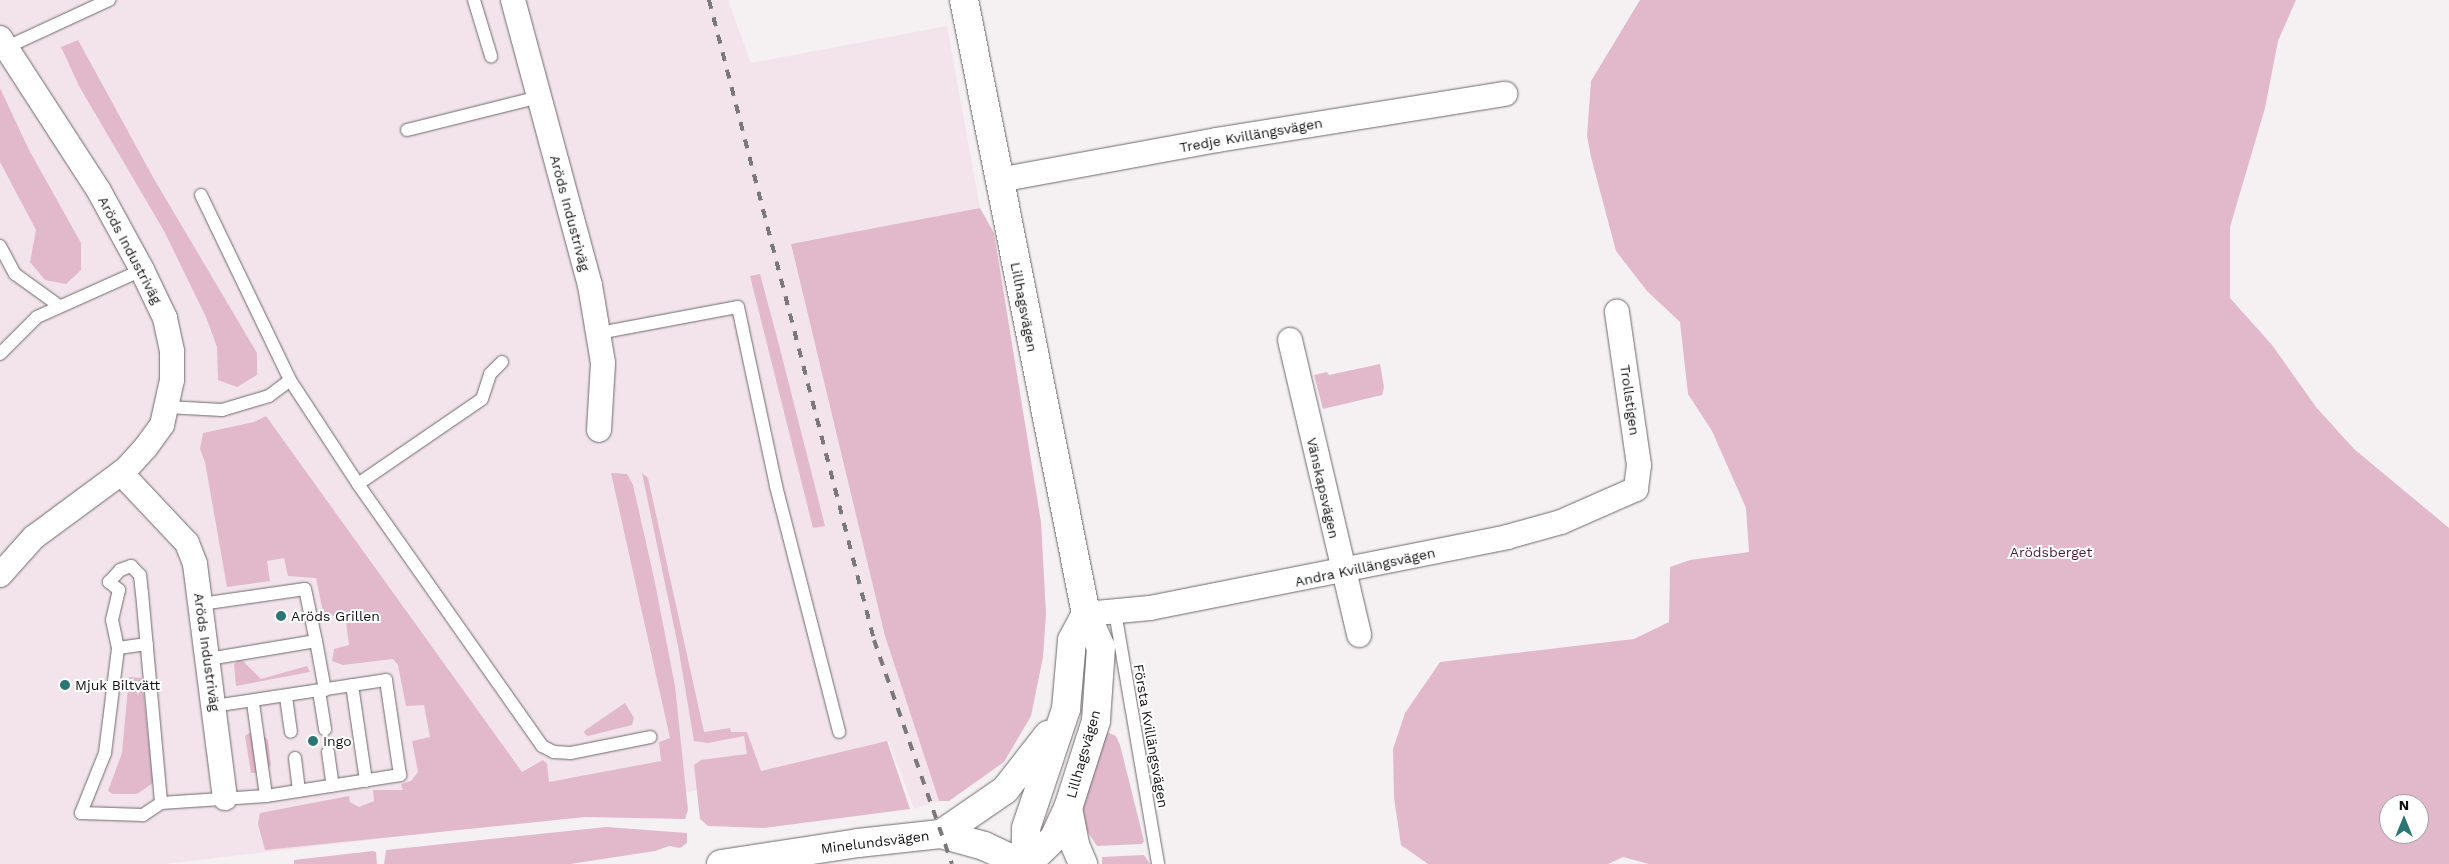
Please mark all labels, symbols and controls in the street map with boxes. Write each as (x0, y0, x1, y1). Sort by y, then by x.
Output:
street label: Tredje Kvillängsvägen (1178, 114, 1324, 156)
street label: Aröds Industriväg (546, 153, 594, 273)
street label: Aröds Industriväg (95, 193, 165, 307)
street label: Lillhagsvägen (1007, 261, 1041, 353)
street label: Trollstigen (1617, 364, 1643, 436)
street label: Vänskapsvägen (1303, 436, 1343, 540)
street label: Andra Kvillängsvägen (1293, 544, 1437, 590)
park label: Arödsberget (2010, 544, 2092, 560)
street label: Aröds Industriväg (190, 592, 224, 712)
place label: Aröds Grillen (291, 608, 380, 624)
marker: Aröds Grillen (275, 610, 287, 622)
street label: Första Kvillängsvägen (1130, 663, 1172, 809)
place label: Mjuk Biltvätt (75, 677, 160, 693)
marker: Mjuk Biltvätt (59, 679, 71, 691)
street label: Lillhagsvägen (1062, 708, 1104, 800)
place label: Ingo (323, 733, 352, 749)
marker: Ingo (307, 735, 319, 747)
north arrow (2379, 794, 2429, 844)
text: N (2399, 797, 2409, 813)
street label: Minelundsvägen (820, 827, 930, 857)

